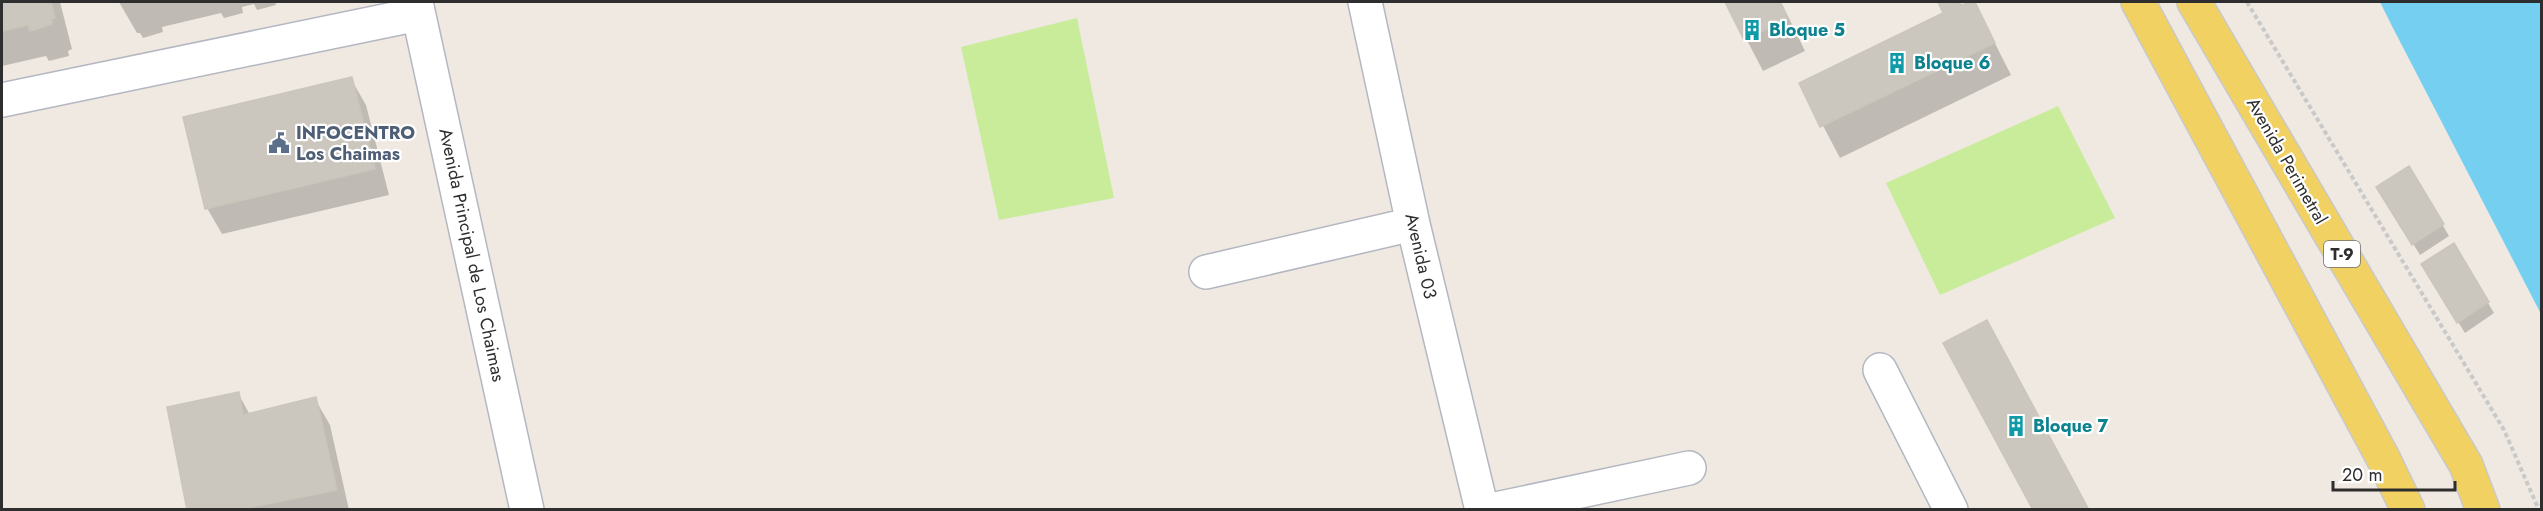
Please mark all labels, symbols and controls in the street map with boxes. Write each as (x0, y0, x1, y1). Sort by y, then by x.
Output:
place label: Bloque 5 (1769, 17, 1845, 43)
building icon: Bloque 5 (1740, 18, 1764, 42)
place label: Bloque 6 (1914, 50, 1991, 76)
building icon: Bloque 6 (1885, 51, 1909, 75)
street label: Avenida Perimetral (2240, 93, 2334, 229)
place label: INFOCENTRO Los Chaimas (296, 120, 415, 167)
street label: Avenida Principal de Los Chaimas (432, 126, 512, 384)
public building icon: INFOCENTRO Los Chaimas (267, 131, 291, 155)
street label: Avenida 03 (1399, 211, 1443, 301)
road number: T-9 (2324, 241, 2360, 267)
place label: Bloque 7 (2033, 413, 2109, 439)
building icon: Bloque 7 (2004, 414, 2028, 438)
scale bar (2333, 454, 2454, 492)
text: 20 m (2342, 462, 2382, 488)

